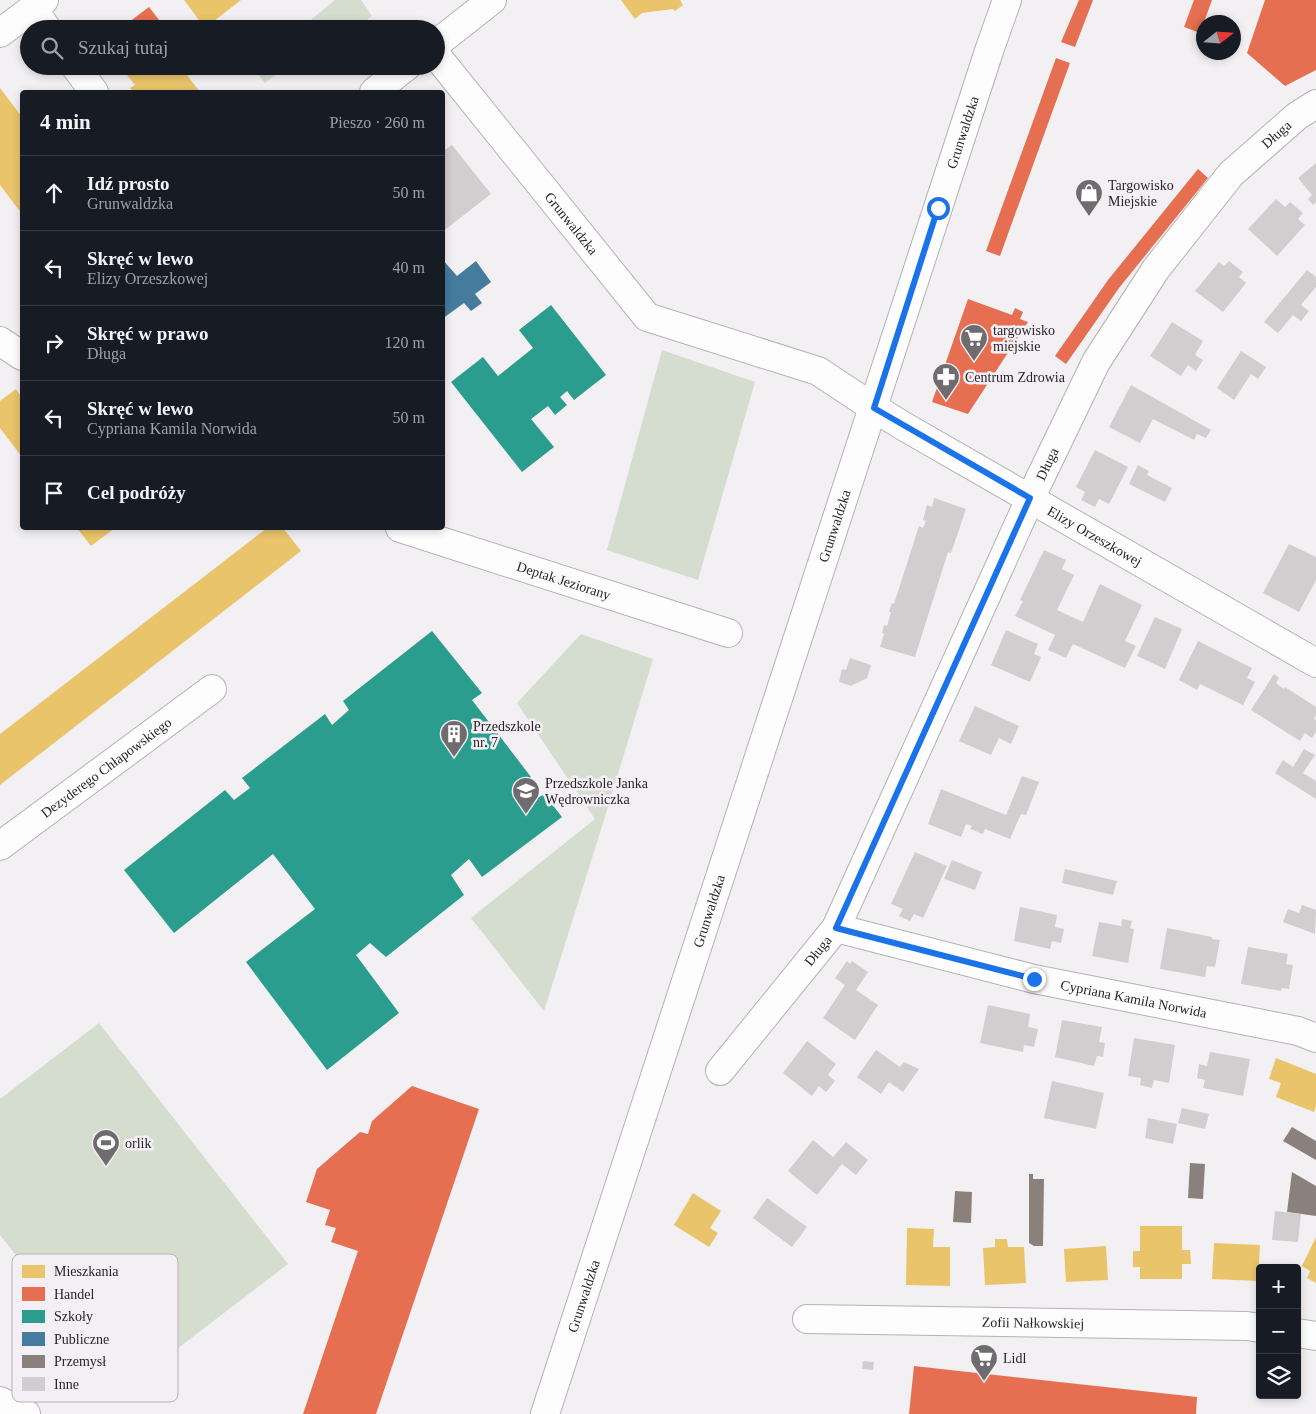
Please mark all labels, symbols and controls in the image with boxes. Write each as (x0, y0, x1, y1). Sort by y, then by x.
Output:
north arrow (1196, 15, 1241, 60)
search box (20, 20, 445, 75)
icon: search (38, 34, 66, 62)
text: Szukaj tutaj (78, 37, 168, 58)
street label: Grunwaldzka (944, 93, 982, 170)
text: 4 min (40, 110, 91, 134)
text: Pieszo · 260 m (329, 114, 425, 131)
street label: Długa (1258, 117, 1295, 151)
text: Idź prosto (87, 173, 170, 194)
shop icon: Targowisko Miejskie (1074, 178, 1104, 217)
place label: Targowisko Miejskie (1108, 178, 1174, 209)
icon: ahead (40, 179, 68, 207)
text: 50 m (393, 184, 425, 201)
street label: Grunwaldzka (542, 189, 601, 258)
text: Grunwaldzka (87, 195, 173, 212)
route start (927, 197, 950, 220)
text: Skręć w lewo (87, 248, 194, 269)
icon: left (40, 254, 68, 282)
text: 40 m (393, 259, 425, 276)
text: Elizy Orzeszkowej (87, 270, 208, 287)
text: Skręć w prawo (87, 323, 208, 344)
supermarket icon: targowisko miejskie (959, 323, 989, 362)
place label: targowisko miejskie (993, 323, 1055, 354)
icon: right (40, 329, 68, 357)
text: 120 m (385, 334, 425, 351)
text: Długa (87, 345, 126, 362)
pharmacy icon: Centrum Zdrowia (931, 362, 961, 401)
place label: Centrum Zdrowia (965, 370, 1066, 385)
text: Skręć w lewo (87, 398, 194, 419)
icon: left (40, 404, 68, 432)
text: 50 m (393, 409, 425, 426)
text: Cypriana Kamila Norwida (87, 420, 257, 437)
street label: Długa (1033, 444, 1061, 483)
icon: arrive (40, 479, 68, 507)
text: Cel podróży (87, 482, 186, 503)
street label: Grunwaldzka (815, 487, 853, 564)
street label: Elizy Orzeszkowej (1045, 503, 1145, 569)
street label: Deptak Jeziorany (515, 558, 613, 602)
street label: Dezyderego Chłapowskiego (38, 714, 174, 821)
building icon: Przedszkole nr. 7 (439, 719, 469, 758)
place label: Przedszkole nr. 7 (473, 719, 541, 750)
school or university icon: Przedszkole Janka Wędrowniczka (511, 776, 541, 815)
place label: Przedszkole Janka Wędrowniczka (545, 776, 649, 807)
street label: Grunwaldzka (690, 872, 728, 949)
street label: Długa (801, 932, 835, 969)
route end (1023, 968, 1046, 991)
street label: Cypriana Kamila Norwida (1059, 977, 1209, 1020)
sports icon: orlik (91, 1128, 121, 1167)
place label: orlik (125, 1136, 151, 1151)
legend (12, 1254, 178, 1402)
street label: Grunwaldzka (565, 1257, 602, 1334)
text: Mieszkania (54, 1264, 119, 1279)
map controls (1256, 1264, 1301, 1399)
button: + (1256, 1264, 1301, 1309)
text: Handel (54, 1287, 95, 1302)
text: Szkoły (54, 1309, 93, 1324)
button: − (1256, 1309, 1301, 1354)
street label: Zofii Nałkowskiej (982, 1314, 1084, 1331)
text: Publiczne (54, 1332, 109, 1347)
supermarket icon: Lidl (969, 1343, 999, 1382)
place label: Lidl (1003, 1351, 1026, 1366)
text: Przemysł (54, 1354, 106, 1369)
button: layers (1256, 1354, 1301, 1399)
text: Inne (54, 1377, 79, 1392)

